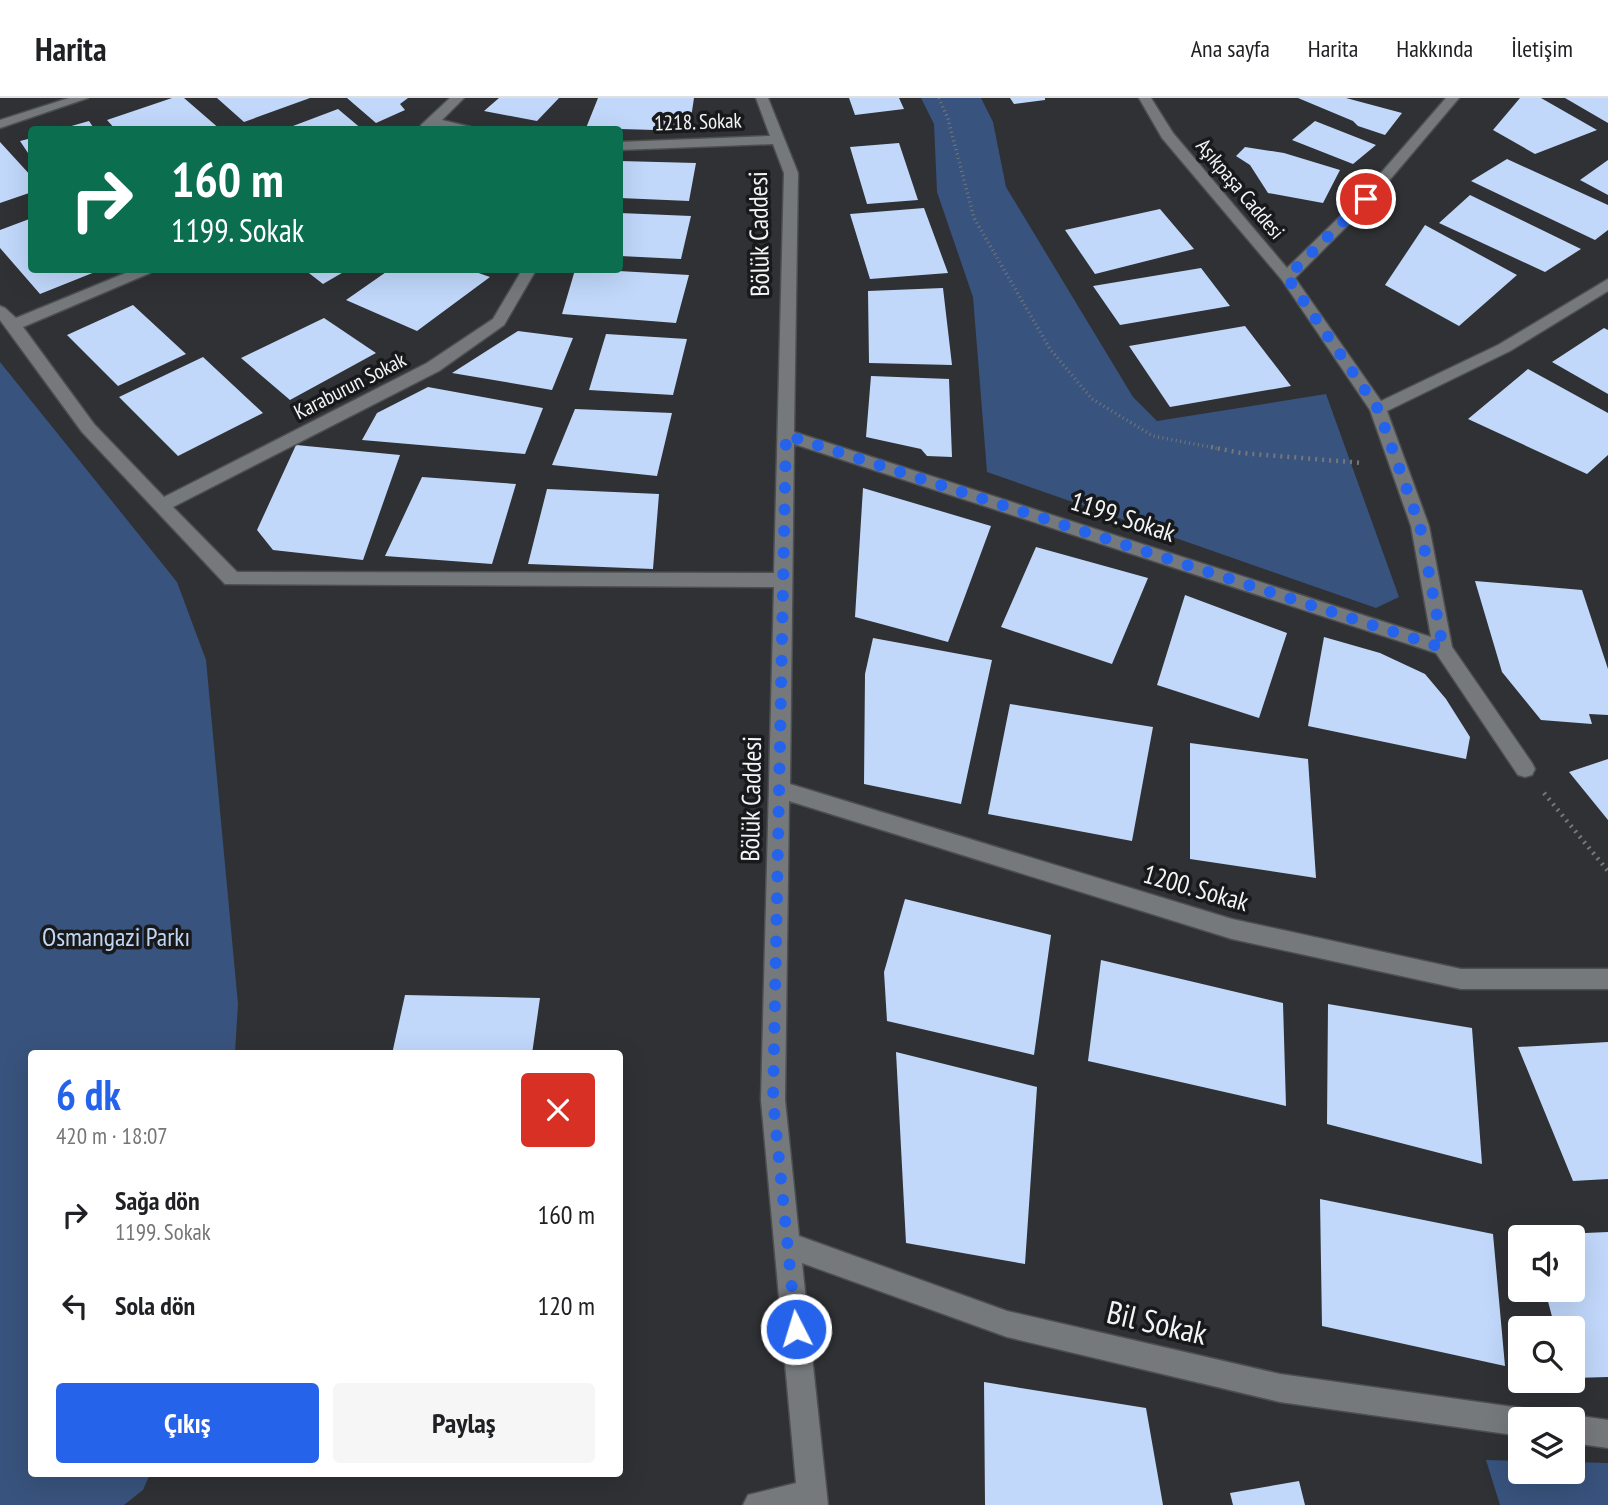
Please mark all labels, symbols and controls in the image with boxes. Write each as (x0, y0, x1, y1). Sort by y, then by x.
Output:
text: Harita (35, 27, 107, 70)
text: Ana sayfa (1191, 33, 1270, 64)
text: Harita (1308, 33, 1358, 64)
text: Hakkında (1396, 33, 1473, 64)
text: İletişim (1511, 33, 1573, 64)
street label: 1218. Sokak (654, 106, 742, 137)
street label: Aşıkpaşa Caddesi (1190, 133, 1290, 245)
text: 160 m (171, 147, 284, 211)
icon: right (56, 154, 147, 245)
pin (1336, 169, 1396, 229)
street label: Bölük Caddesi (741, 171, 776, 297)
icon: arrive (1347, 180, 1385, 218)
text: 1199. Sokak (171, 209, 304, 251)
street label: Karaburun Sokak (289, 346, 410, 425)
street label: 1199. Sokak (1067, 484, 1180, 549)
street label: Bölük Caddesi (733, 736, 768, 862)
street label: 1200. Sokak (1140, 857, 1253, 918)
park label: Osmangazi Parkı (42, 920, 190, 953)
text: 6 dk (56, 1067, 121, 1122)
button: close (521, 1073, 595, 1147)
text: 420 m · 18:07 (56, 1121, 168, 1150)
text: Sağa dön (115, 1184, 200, 1217)
icon: right (56, 1196, 94, 1234)
text: 160 m (537, 1198, 595, 1231)
text: 1199. Sokak (115, 1217, 211, 1246)
map controls (1508, 1225, 1585, 1484)
button: sound (1508, 1225, 1585, 1302)
icon: left (56, 1287, 94, 1325)
text: Sola dön (115, 1289, 195, 1322)
text: 120 m (537, 1289, 595, 1322)
street label: Bil Sokak (1103, 1290, 1212, 1354)
position arrow (759, 1292, 833, 1366)
button: search (1508, 1316, 1585, 1393)
button: Çıkış (56, 1383, 319, 1463)
button: Paylaş (333, 1383, 595, 1463)
button: layers (1508, 1407, 1585, 1484)

